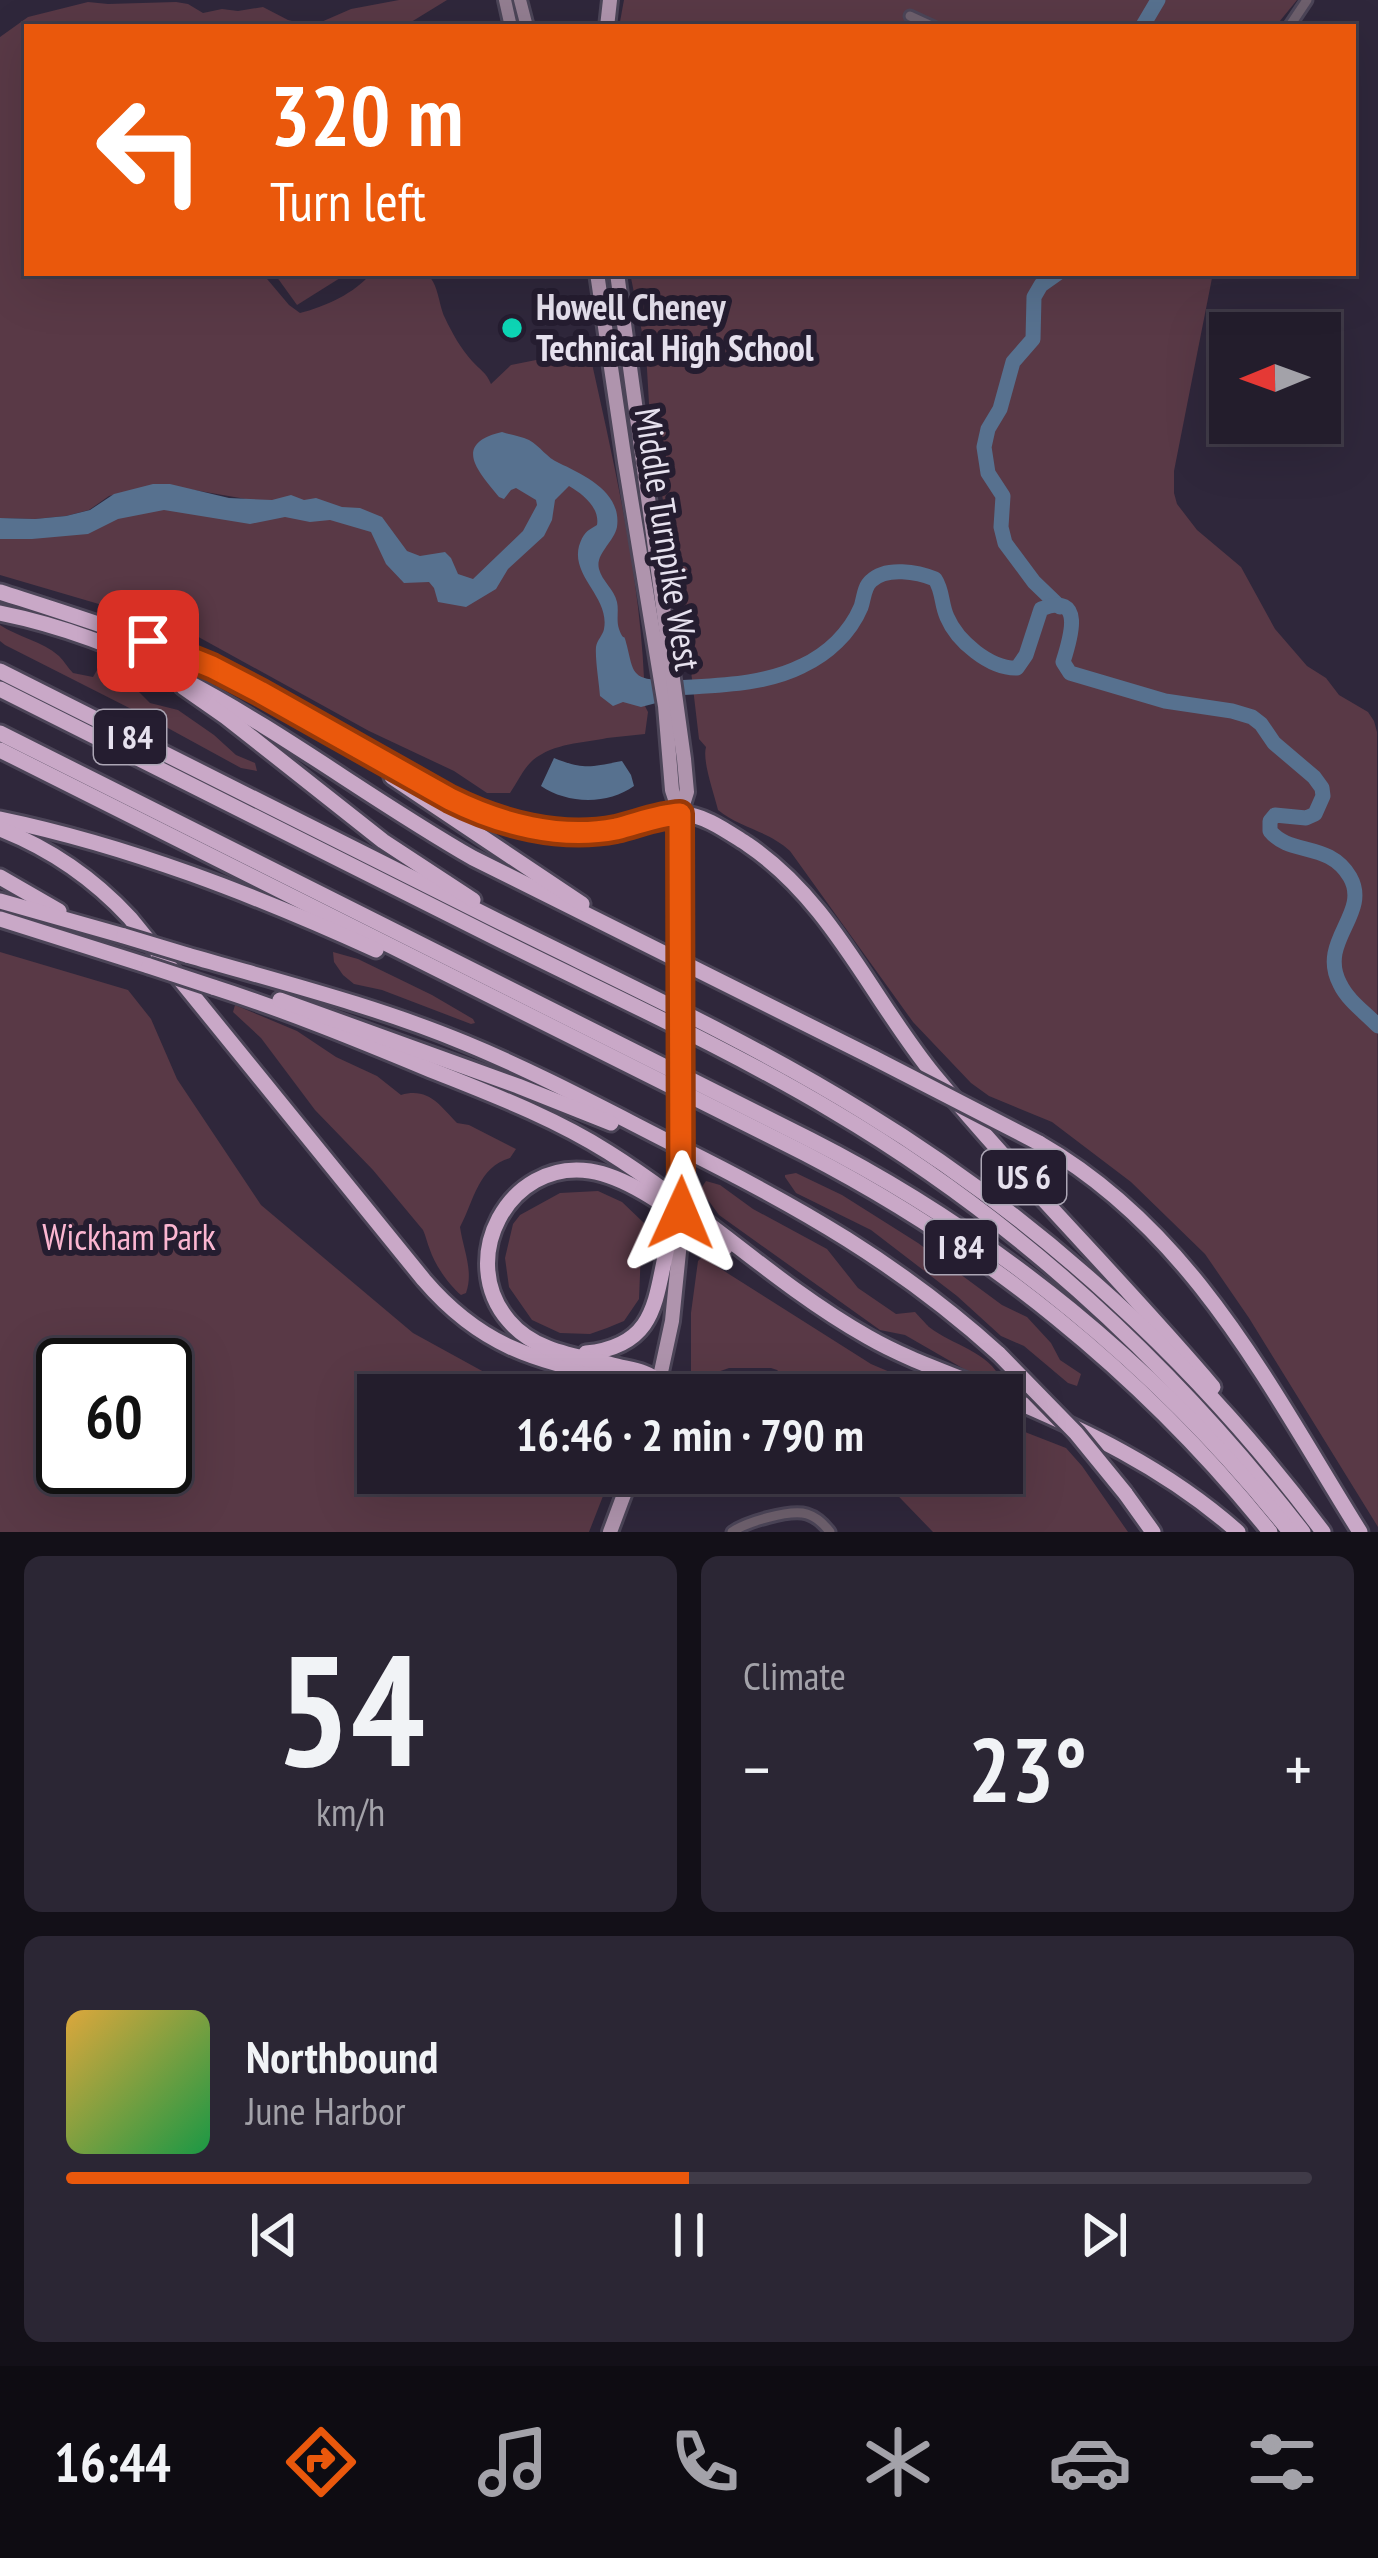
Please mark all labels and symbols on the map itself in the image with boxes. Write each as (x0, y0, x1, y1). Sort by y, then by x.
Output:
place label: Howell Cheney Technical High School (536, 283, 814, 371)
north arrow (1209, 312, 1341, 444)
marker: Howell Cheney Technical High School (499, 315, 525, 341)
street label: Middle Turnpike West (625, 404, 712, 674)
pin (97, 590, 199, 692)
road number: I 84 (94, 710, 166, 764)
position arrow (618, 1150, 744, 1276)
road number: US 6 (982, 1150, 1066, 1204)
park label: Wickham Park (42, 1213, 216, 1260)
road number: I 84 (925, 1220, 997, 1274)
speed limit sign: 60 (36, 1338, 192, 1494)

